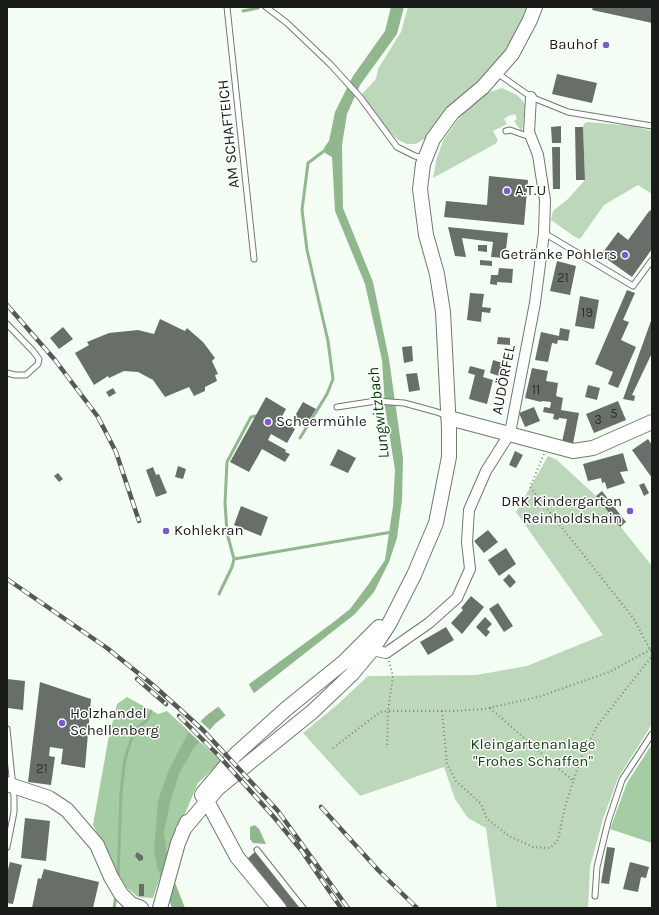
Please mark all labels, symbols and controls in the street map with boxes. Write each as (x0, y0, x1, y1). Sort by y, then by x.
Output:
place label: Bauhof (549, 36, 598, 54)
marker: Bauhof (601, 40, 611, 50)
street label: AM SCHAFTEICH (214, 79, 244, 189)
place label: A.T.U (515, 182, 546, 200)
marker: A.T.U (502, 186, 512, 196)
place label: Getränke Pohlers (501, 246, 617, 264)
marker: Getränke Pohlers (620, 250, 630, 260)
house number: 21 (557, 270, 569, 286)
house number: 19 (581, 305, 593, 321)
street label: AUDÖRFEL (488, 344, 520, 416)
water label: Lungwitzbach (364, 366, 394, 460)
house number: 11 (532, 382, 540, 398)
house number: 5 (610, 406, 618, 422)
house number: 3 (594, 412, 602, 428)
place label: Scheermühle (276, 413, 367, 431)
marker: Scheermühle (263, 417, 273, 427)
place label: DRK Kindergarten Reinholdshain (501, 493, 622, 528)
marker: DRK Kindergarten Reinholdshain (625, 506, 635, 516)
place label: Kohlekran (174, 522, 243, 540)
marker: Kohlekran (161, 526, 171, 536)
place label: Holzhandel Schellenberg (70, 705, 159, 740)
marker: Holzhandel Schellenberg (57, 718, 67, 728)
park label: Kleingartenanlage "Frohes Schaffen" (470, 736, 596, 771)
house number: 21 (36, 761, 48, 777)

